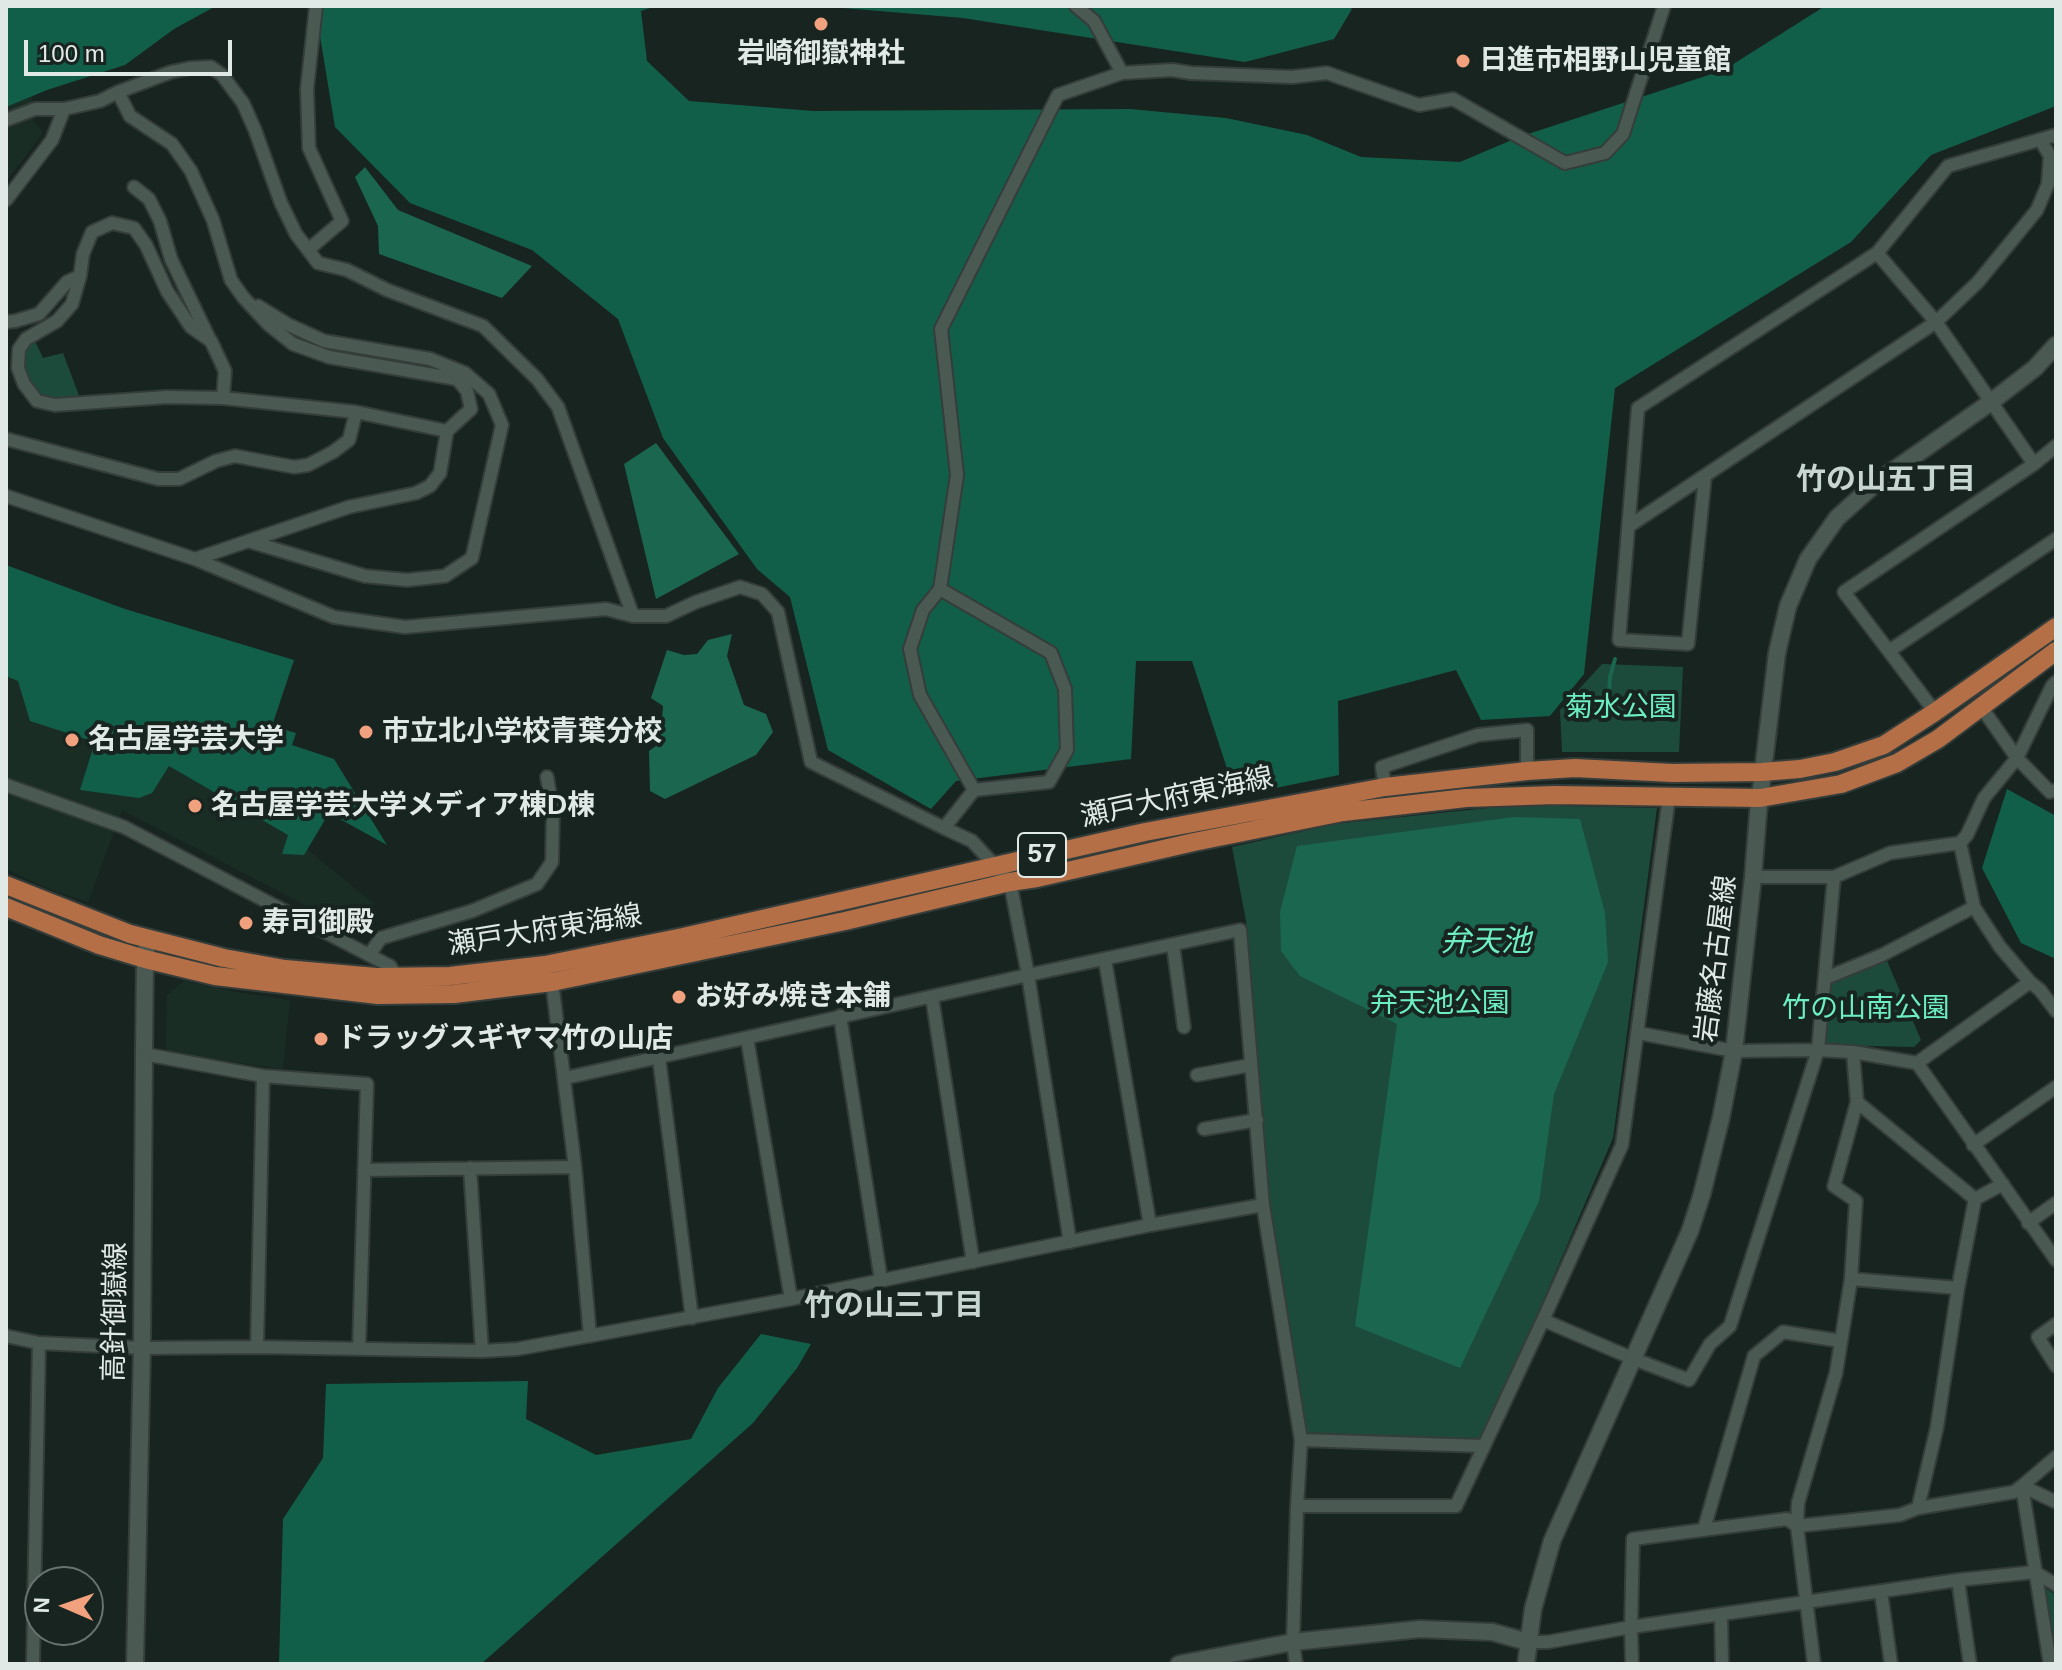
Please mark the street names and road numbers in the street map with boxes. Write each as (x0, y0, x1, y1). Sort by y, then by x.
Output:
street label: 瀬戸大府東海線 (1078, 761, 1276, 835)
road number: 57 (1018, 833, 1066, 877)
street label: 岩藤名古屋線 (1690, 874, 1744, 1044)
street label: 瀬戸大府東海線 (446, 899, 644, 963)
street label: 高針御嶽線 (98, 1242, 134, 1382)

